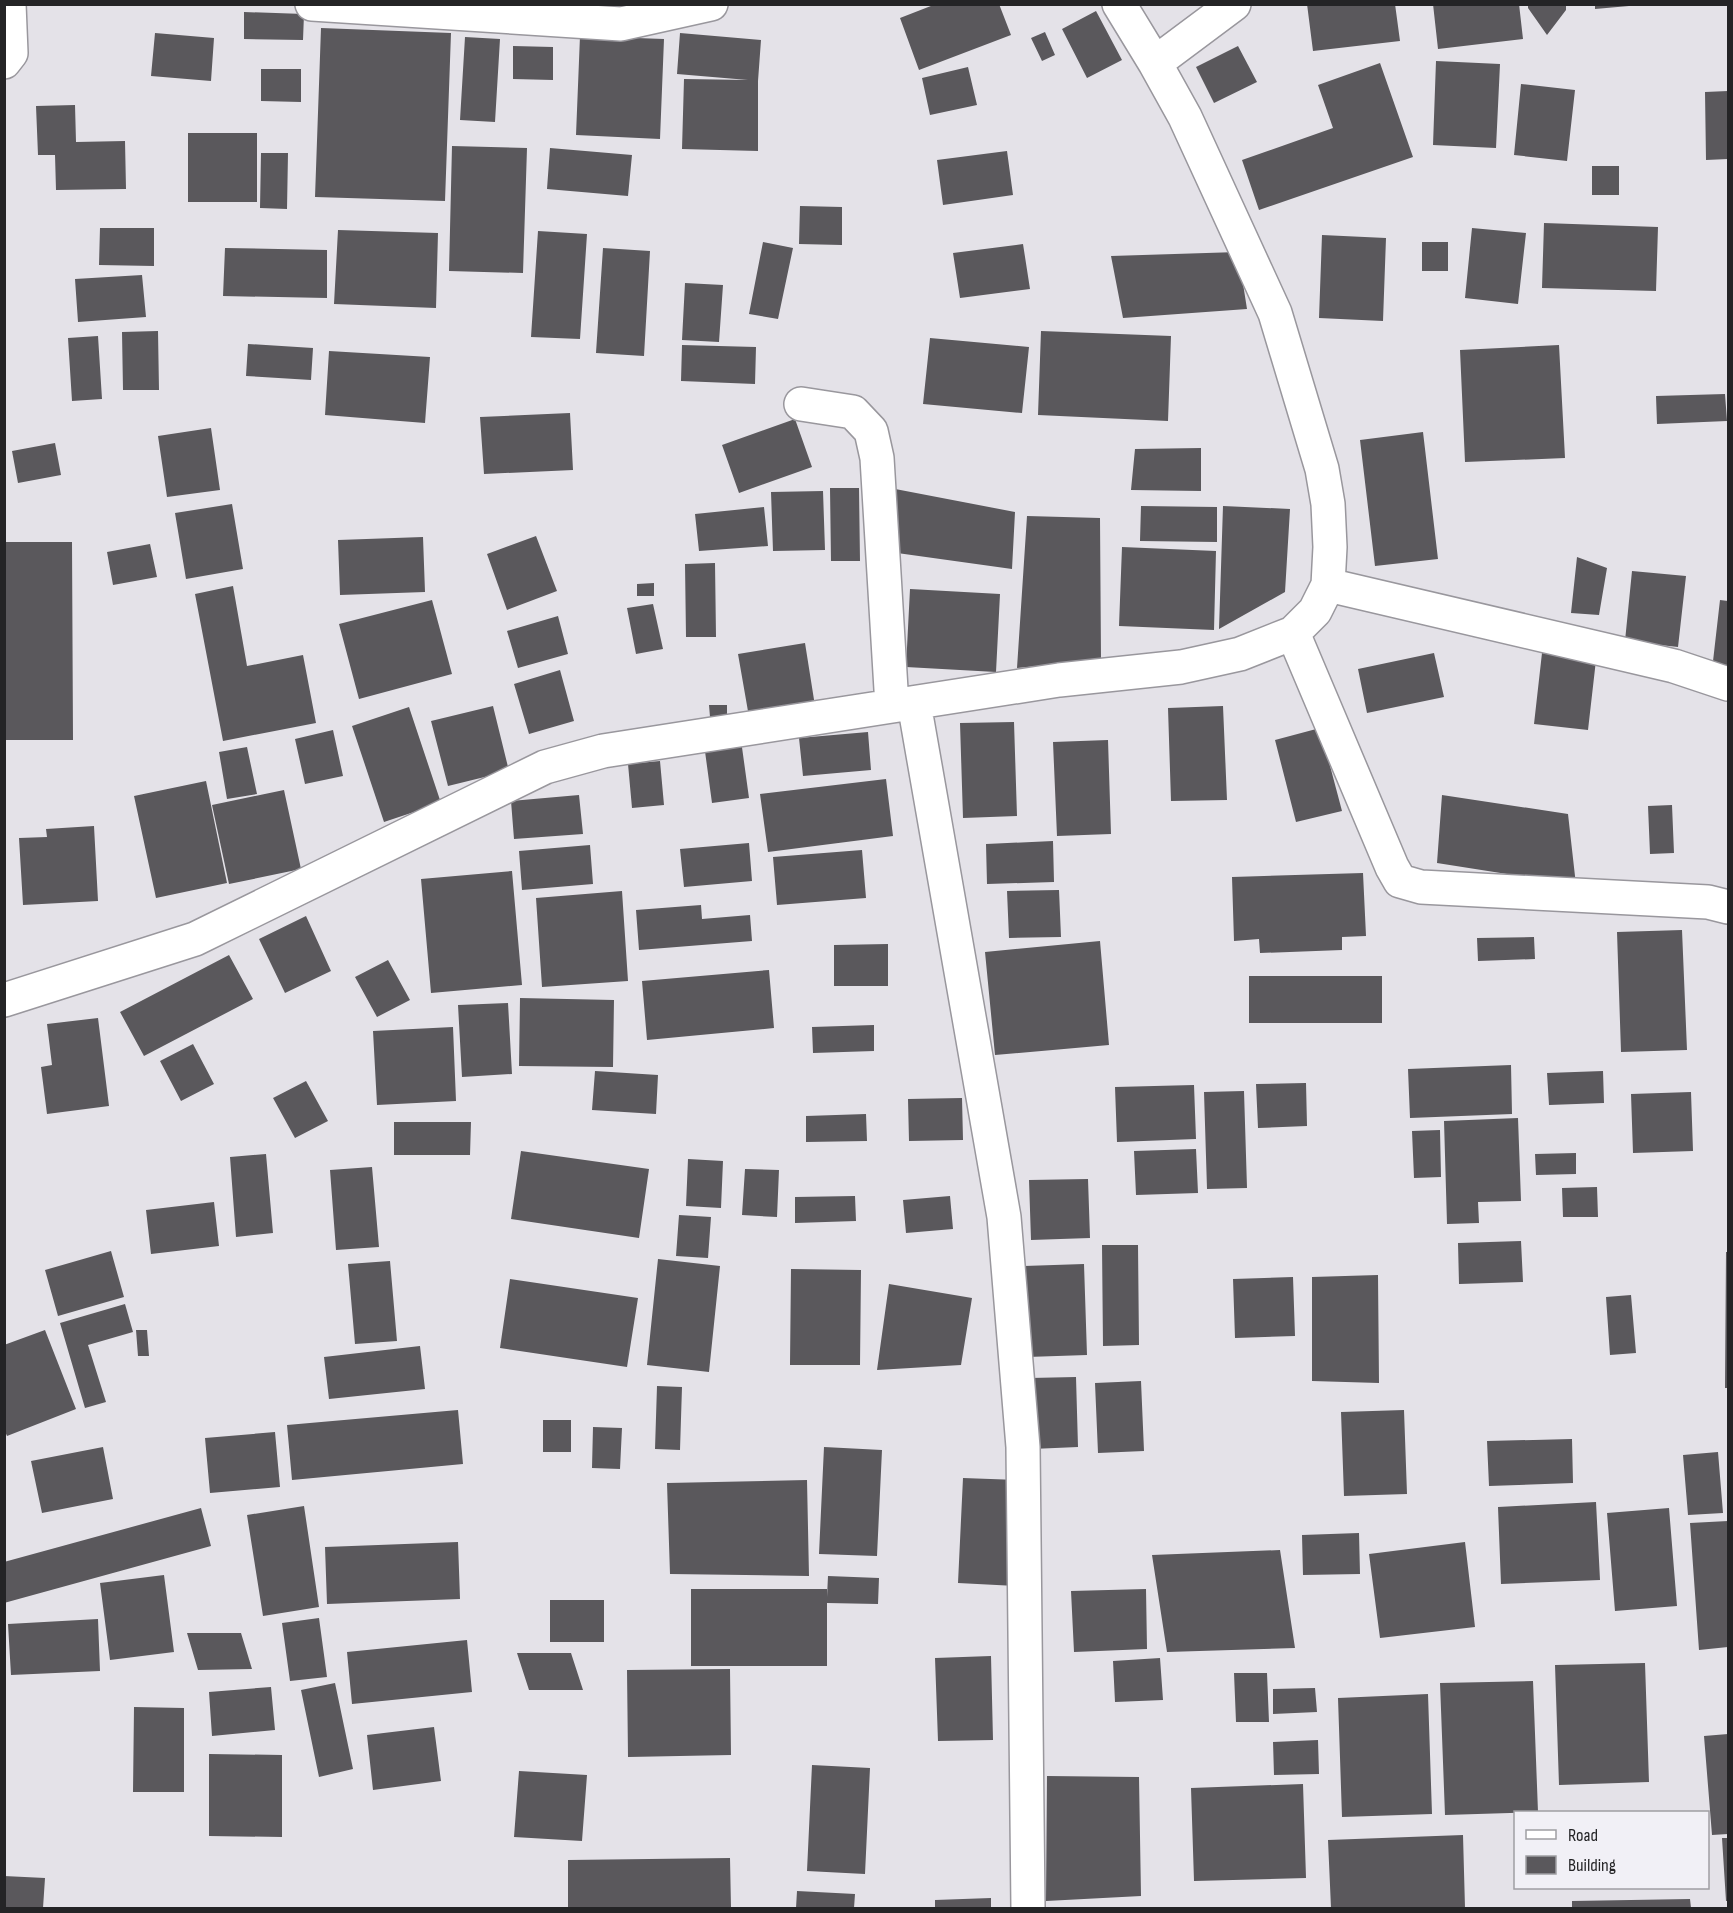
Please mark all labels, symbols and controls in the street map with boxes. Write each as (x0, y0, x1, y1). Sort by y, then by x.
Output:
legend (1514, 1811, 1709, 1889)
text: Road (1568, 1825, 1598, 1846)
text: Building (1568, 1855, 1616, 1876)

